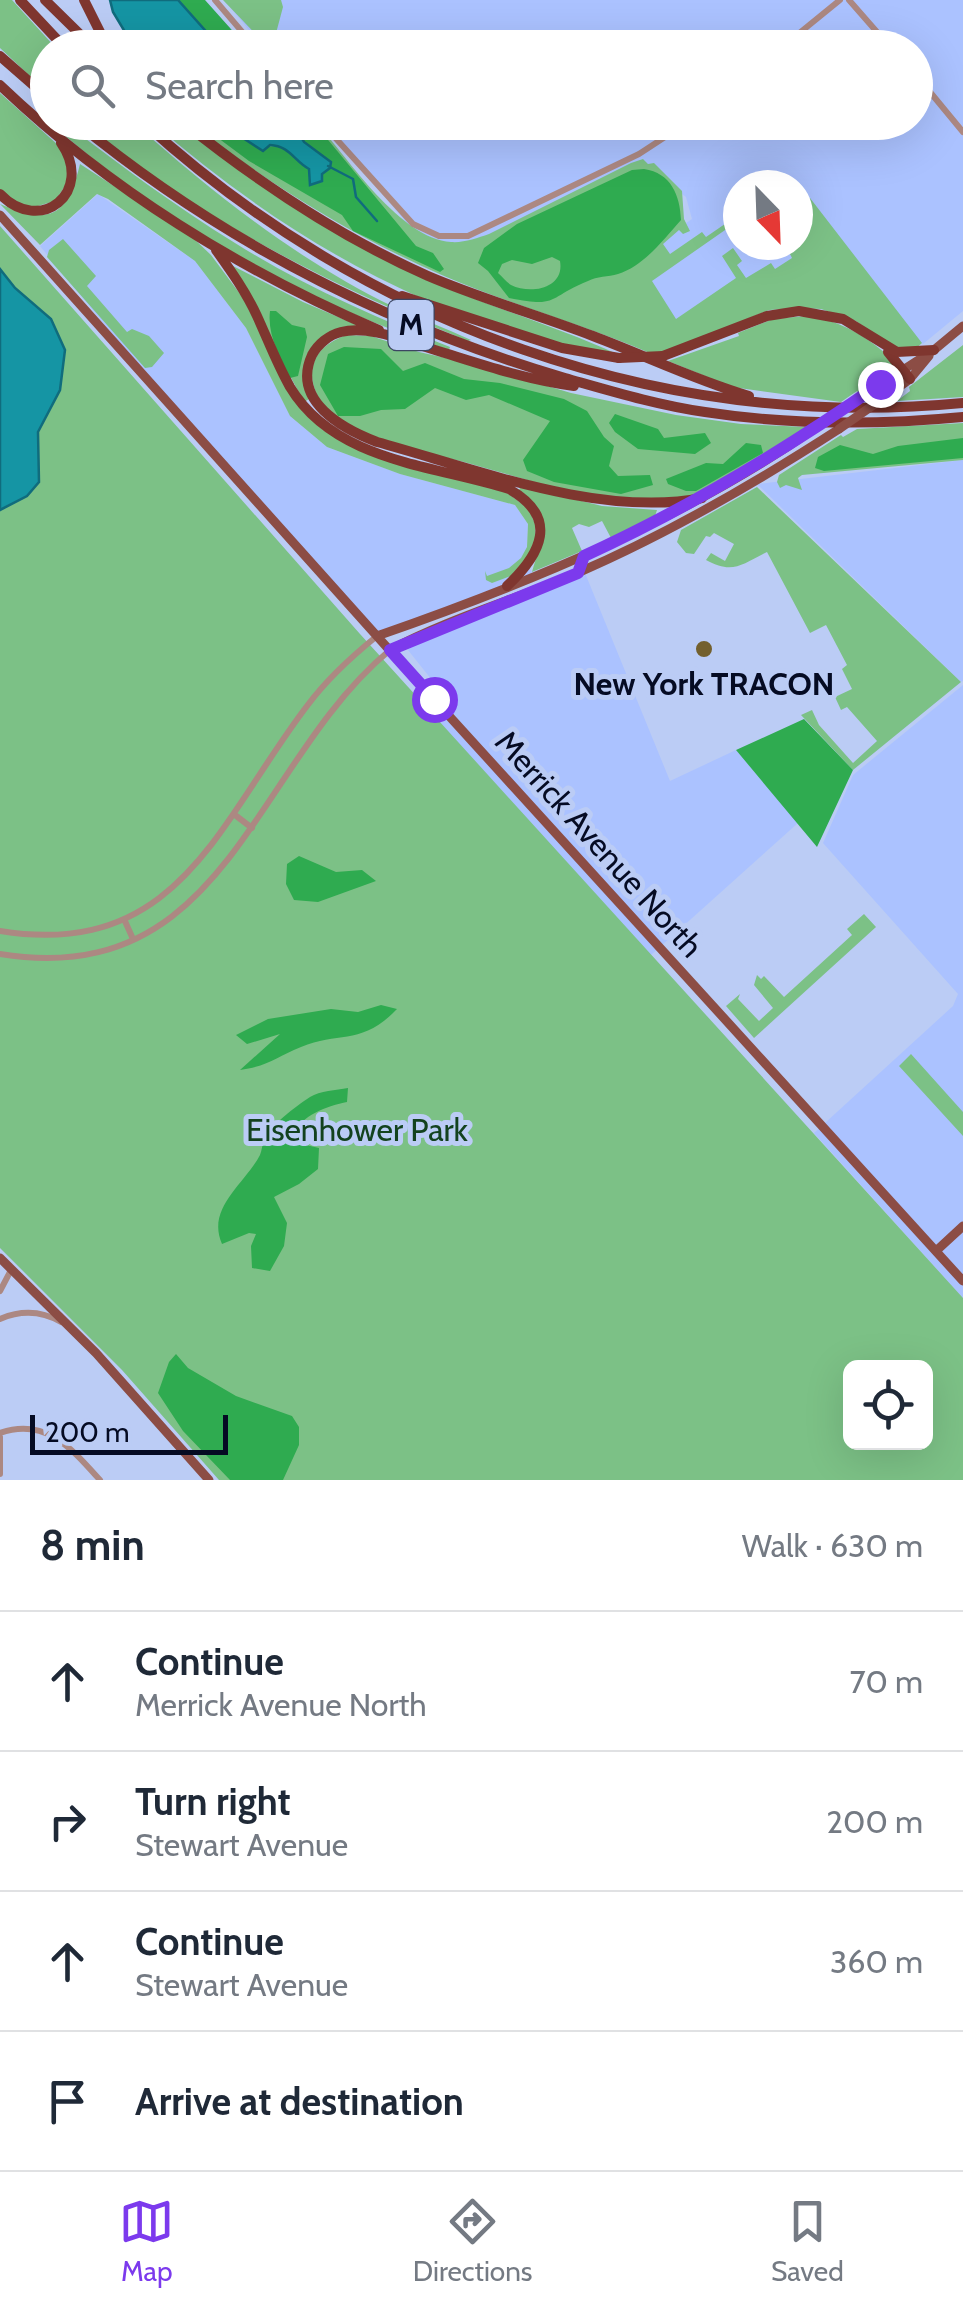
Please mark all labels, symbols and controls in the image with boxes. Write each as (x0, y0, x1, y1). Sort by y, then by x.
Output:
search box (30, 30, 933, 140)
icon: search (65, 58, 120, 113)
text: Search here (145, 62, 334, 109)
north arrow (723, 170, 813, 260)
road number: M (388, 300, 434, 350)
route end (858, 362, 904, 408)
marker: New York TRACON (693, 638, 715, 660)
place label: New York TRACON (574, 664, 834, 703)
route start (412, 677, 458, 723)
street label: Merrick Avenue North (487, 722, 711, 965)
park label: Eisenhower Park (246, 1110, 469, 1149)
map controls (843, 1360, 933, 1450)
button: locate (843, 1360, 933, 1450)
scale bar (30, 1410, 228, 1454)
text: 200 m (45, 1415, 130, 1449)
text: 8 min (40, 1519, 145, 1571)
text: Walk · 630 m (742, 1526, 923, 1565)
text: Continue (135, 1638, 284, 1685)
icon: ahead (40, 1654, 95, 1709)
text: 70 m (850, 1662, 923, 1701)
text: Merrick Avenue North (135, 1685, 427, 1724)
text: Turn right (135, 1778, 291, 1825)
icon: right (40, 1794, 95, 1849)
text: 200 m (826, 1802, 923, 1841)
text: Stewart Avenue (135, 1825, 348, 1864)
text: Continue (135, 1918, 284, 1965)
icon: ahead (40, 1934, 95, 1989)
text: 360 m (830, 1942, 923, 1981)
text: Stewart Avenue (135, 1965, 348, 2004)
icon: arrive (40, 2074, 95, 2129)
text: Arrive at destination (135, 2078, 464, 2125)
tab: Map (119, 2194, 174, 2288)
tab: Directions (413, 2194, 532, 2288)
tab: Saved (771, 2194, 844, 2288)

